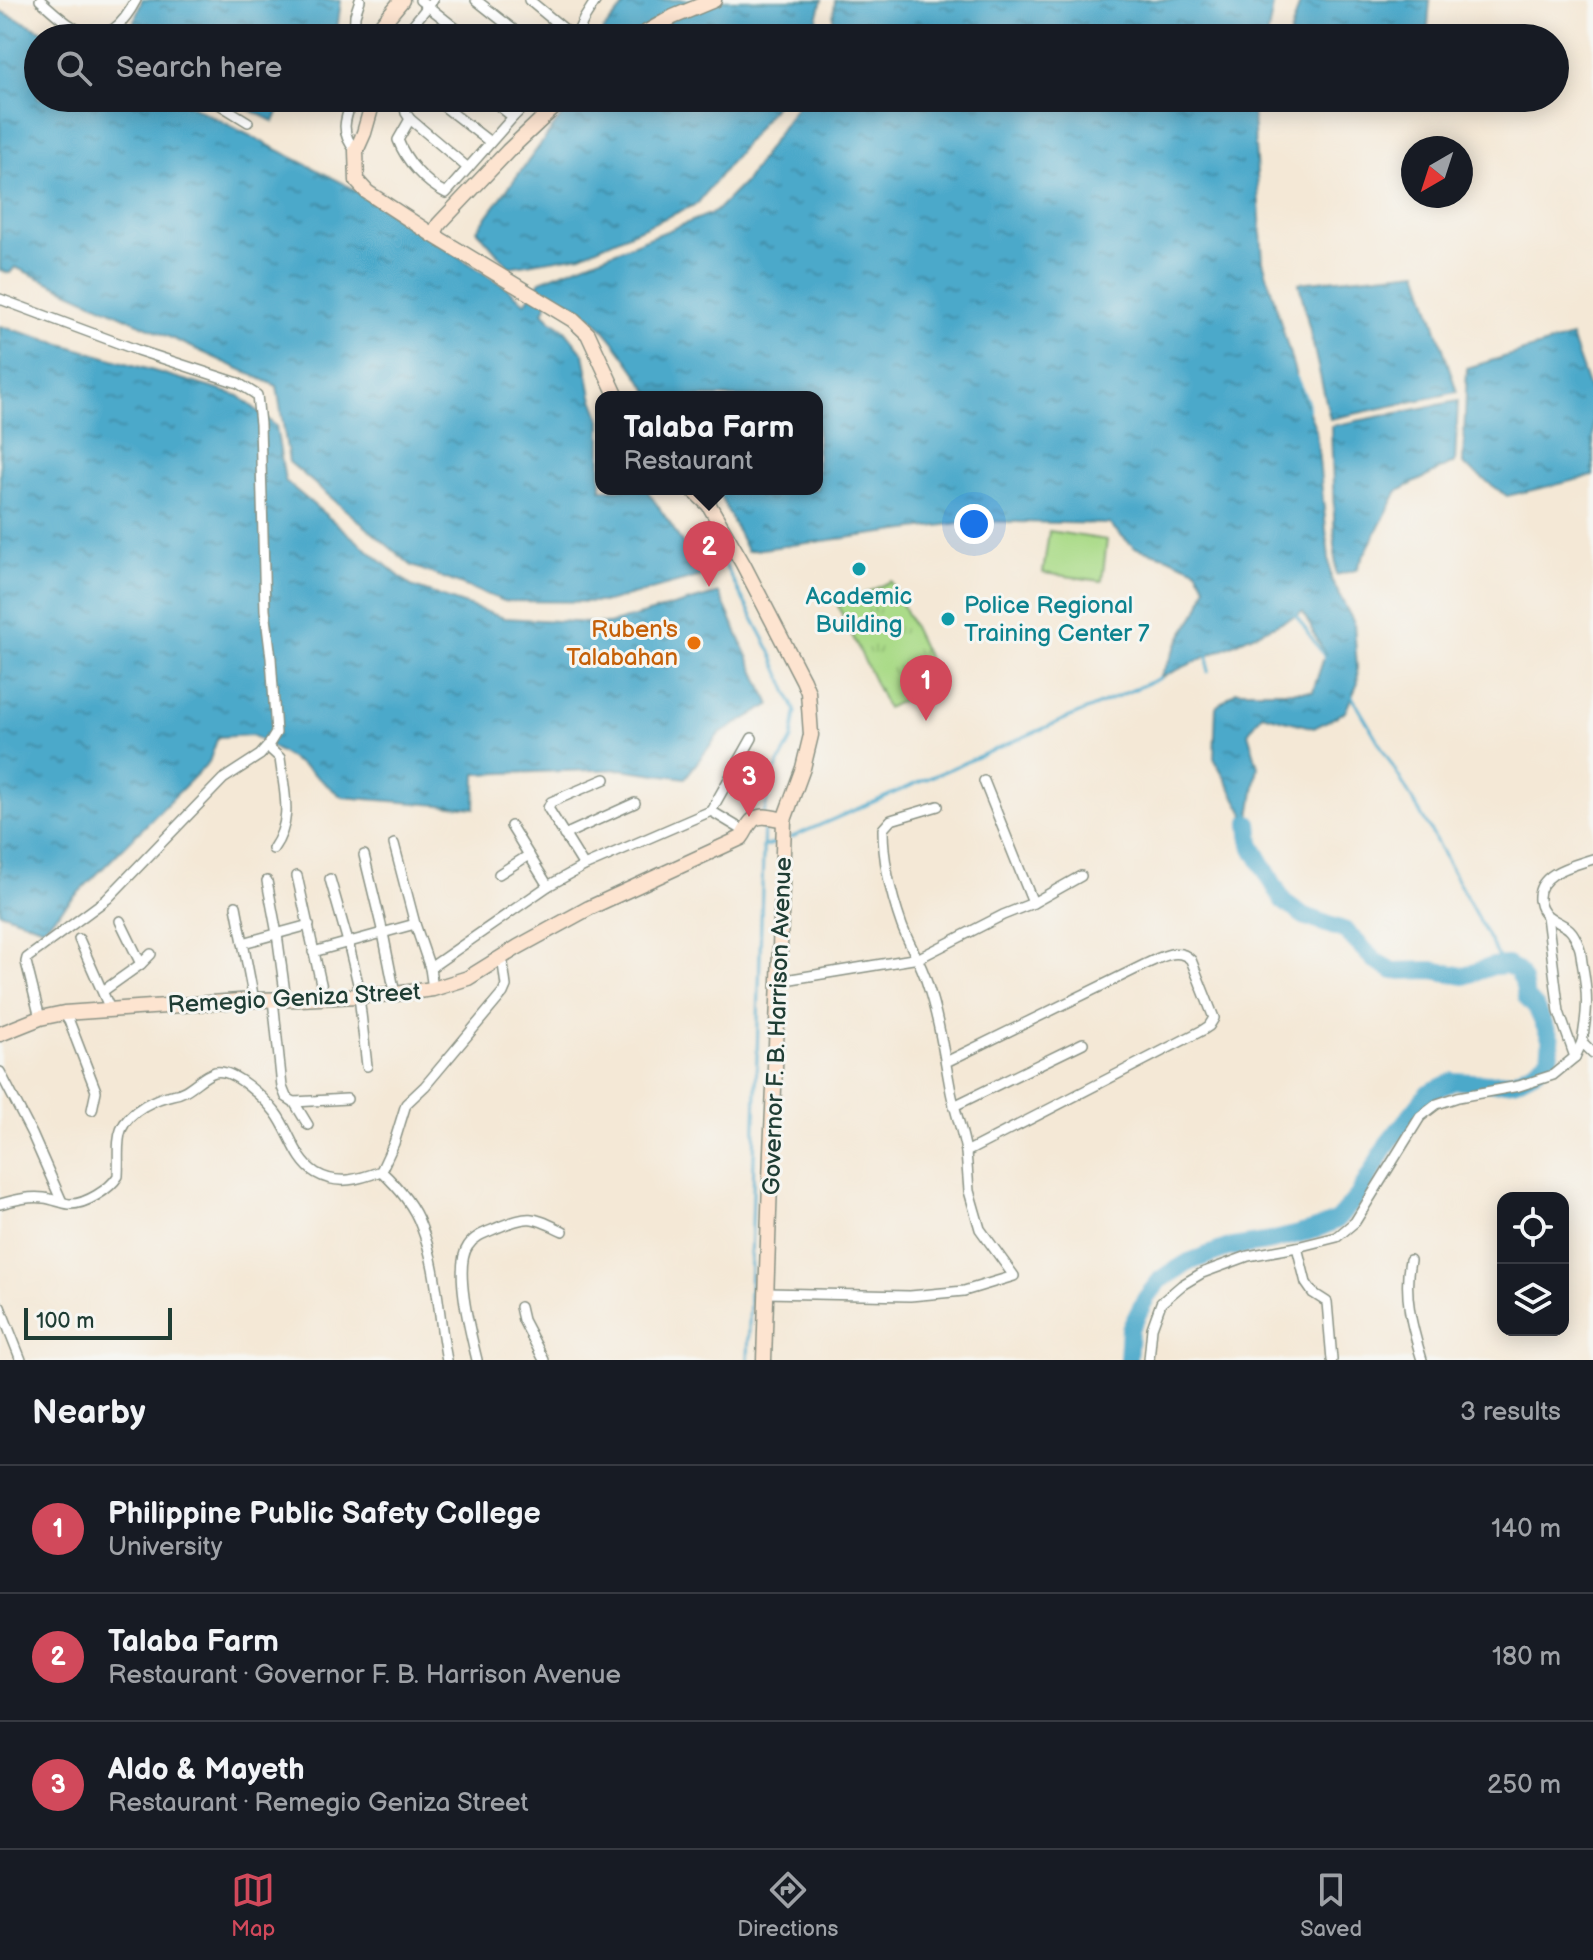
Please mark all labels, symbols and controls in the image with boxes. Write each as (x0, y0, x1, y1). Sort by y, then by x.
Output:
search box (24, 24, 1569, 112)
icon: search (52, 46, 96, 90)
text: Search here (116, 50, 282, 86)
north arrow (1401, 136, 1473, 208)
popup (595, 391, 823, 495)
text: Talaba Farm (624, 410, 794, 446)
text: Restaurant (624, 446, 753, 477)
your location (954, 504, 994, 544)
pin: 2 (683, 521, 735, 587)
marker: Academic Building (850, 560, 868, 578)
place label: Academic Building (806, 582, 912, 639)
place label: Police Regional Training Center 7 (964, 591, 1150, 648)
marker: Police Regional Training Center 7 (939, 610, 957, 628)
place label: Ruben's Talabahan (566, 615, 678, 672)
marker: Ruben's Talabahan (685, 634, 703, 652)
pin: 1 (900, 655, 952, 721)
pin: 3 (723, 751, 775, 817)
street label: Governor F. B. Harrison Avenue (757, 856, 798, 1196)
street label: Remegio Geniza Street (167, 977, 422, 1020)
map controls (1497, 1192, 1569, 1336)
button: locate (1497, 1192, 1569, 1264)
button: layers (1497, 1264, 1569, 1336)
scale bar (24, 1304, 172, 1340)
text: 100 m (36, 1308, 95, 1335)
text: Nearby (32, 1392, 146, 1433)
text: 3 results (1460, 1397, 1561, 1428)
text: Philippine Public Safety College (108, 1496, 541, 1532)
text: 1 (53, 1514, 63, 1545)
text: 140 m (1491, 1514, 1561, 1545)
text: University (108, 1532, 223, 1563)
text: Talaba Farm (108, 1624, 279, 1660)
text: 2 (50, 1642, 66, 1673)
text: 180 m (1492, 1642, 1561, 1673)
text: Restaurant · Governor F. B. Harrison Avenue (108, 1660, 621, 1691)
text: Aldo & Mayeth (108, 1752, 305, 1788)
text: 3 (50, 1770, 66, 1801)
text: 250 m (1487, 1770, 1561, 1801)
text: Restaurant · Remegio Geniza Street (108, 1788, 528, 1819)
tab: Map (231, 1868, 275, 1943)
tab: Directions (737, 1868, 838, 1943)
tab: Saved (1300, 1868, 1362, 1943)

